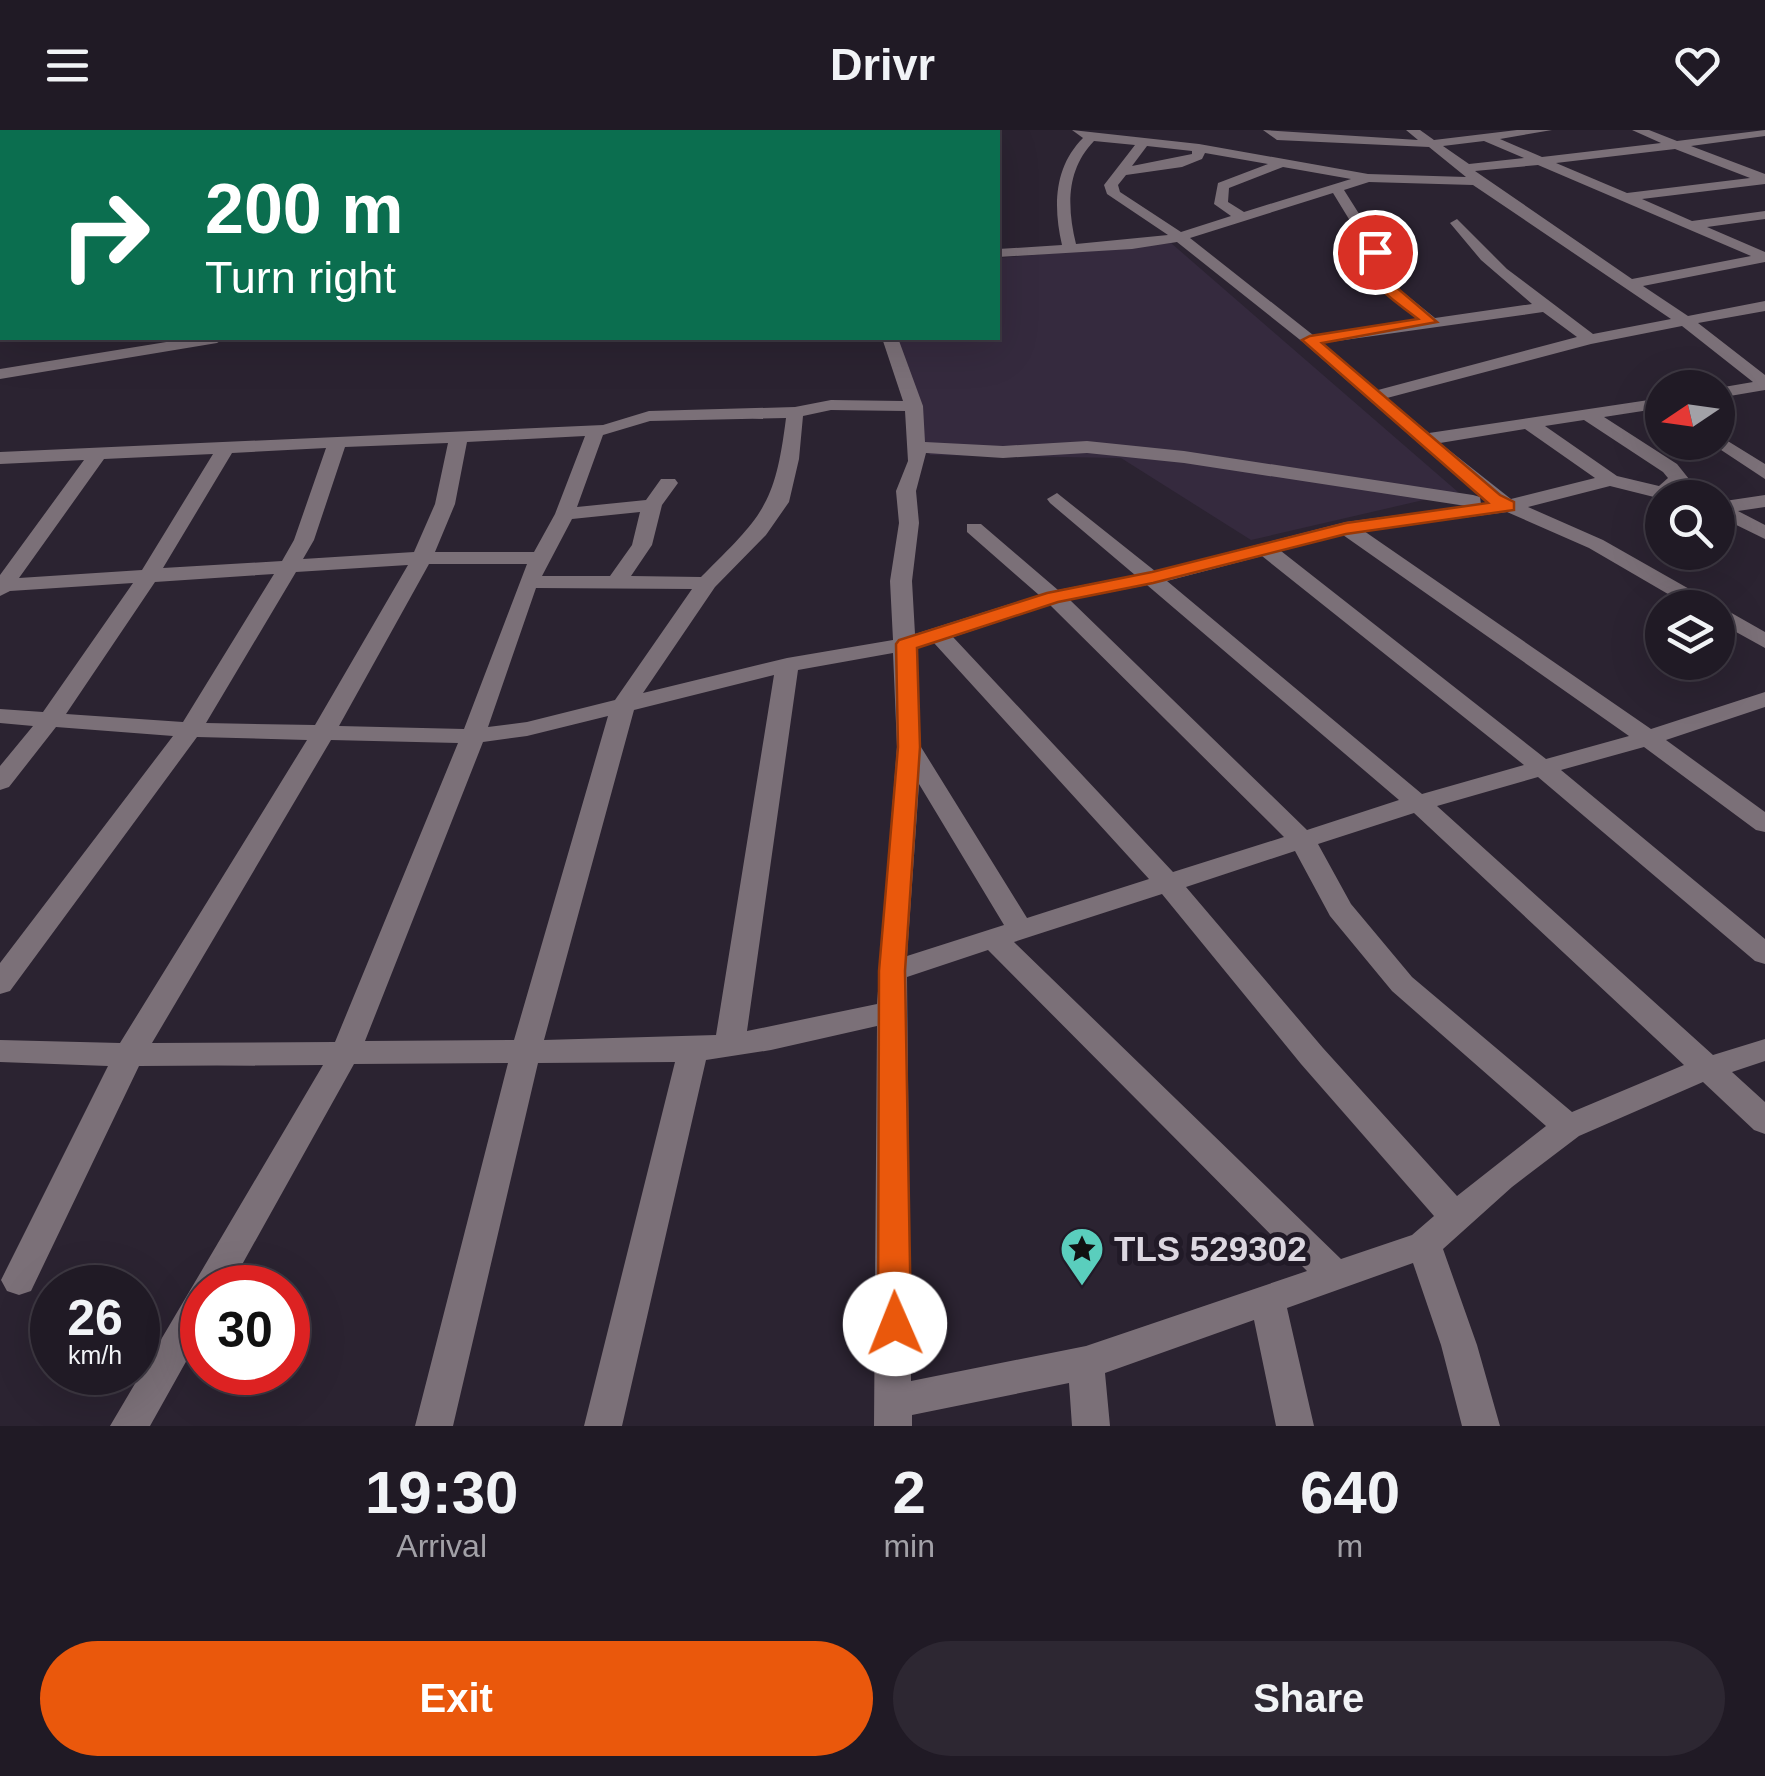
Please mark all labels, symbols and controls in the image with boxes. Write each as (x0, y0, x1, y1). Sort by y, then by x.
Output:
icon: menu (40, 38, 95, 93)
icon: heart (1670, 38, 1725, 93)
text: Drivr (830, 39, 935, 90)
icon: right (40, 170, 170, 300)
text: 200 m (205, 170, 403, 248)
pin (1333, 210, 1418, 295)
icon: arrive (1348, 225, 1403, 280)
text: Turn right (205, 252, 396, 303)
north arrow (1645, 370, 1735, 460)
map controls (1645, 370, 1735, 680)
button: search (1645, 480, 1735, 570)
button: layers (1645, 590, 1735, 680)
place icon: TLS 529302 (1059, 1226, 1105, 1287)
place label: TLS 529302 (1114, 1229, 1307, 1268)
speed limit sign: 30 (180, 1265, 310, 1395)
position arrow (843, 1272, 947, 1376)
text: 26 (67, 1290, 123, 1346)
text: km/h (68, 1341, 122, 1369)
text: 19:30 (365, 1459, 518, 1526)
text: 2 (892, 1459, 926, 1526)
text: 640 (1300, 1459, 1400, 1526)
text: Arrival (396, 1528, 487, 1564)
text: min (883, 1528, 935, 1564)
text: m (1337, 1528, 1363, 1564)
button: Exit (40, 1641, 873, 1756)
button: Share (893, 1641, 1725, 1756)

